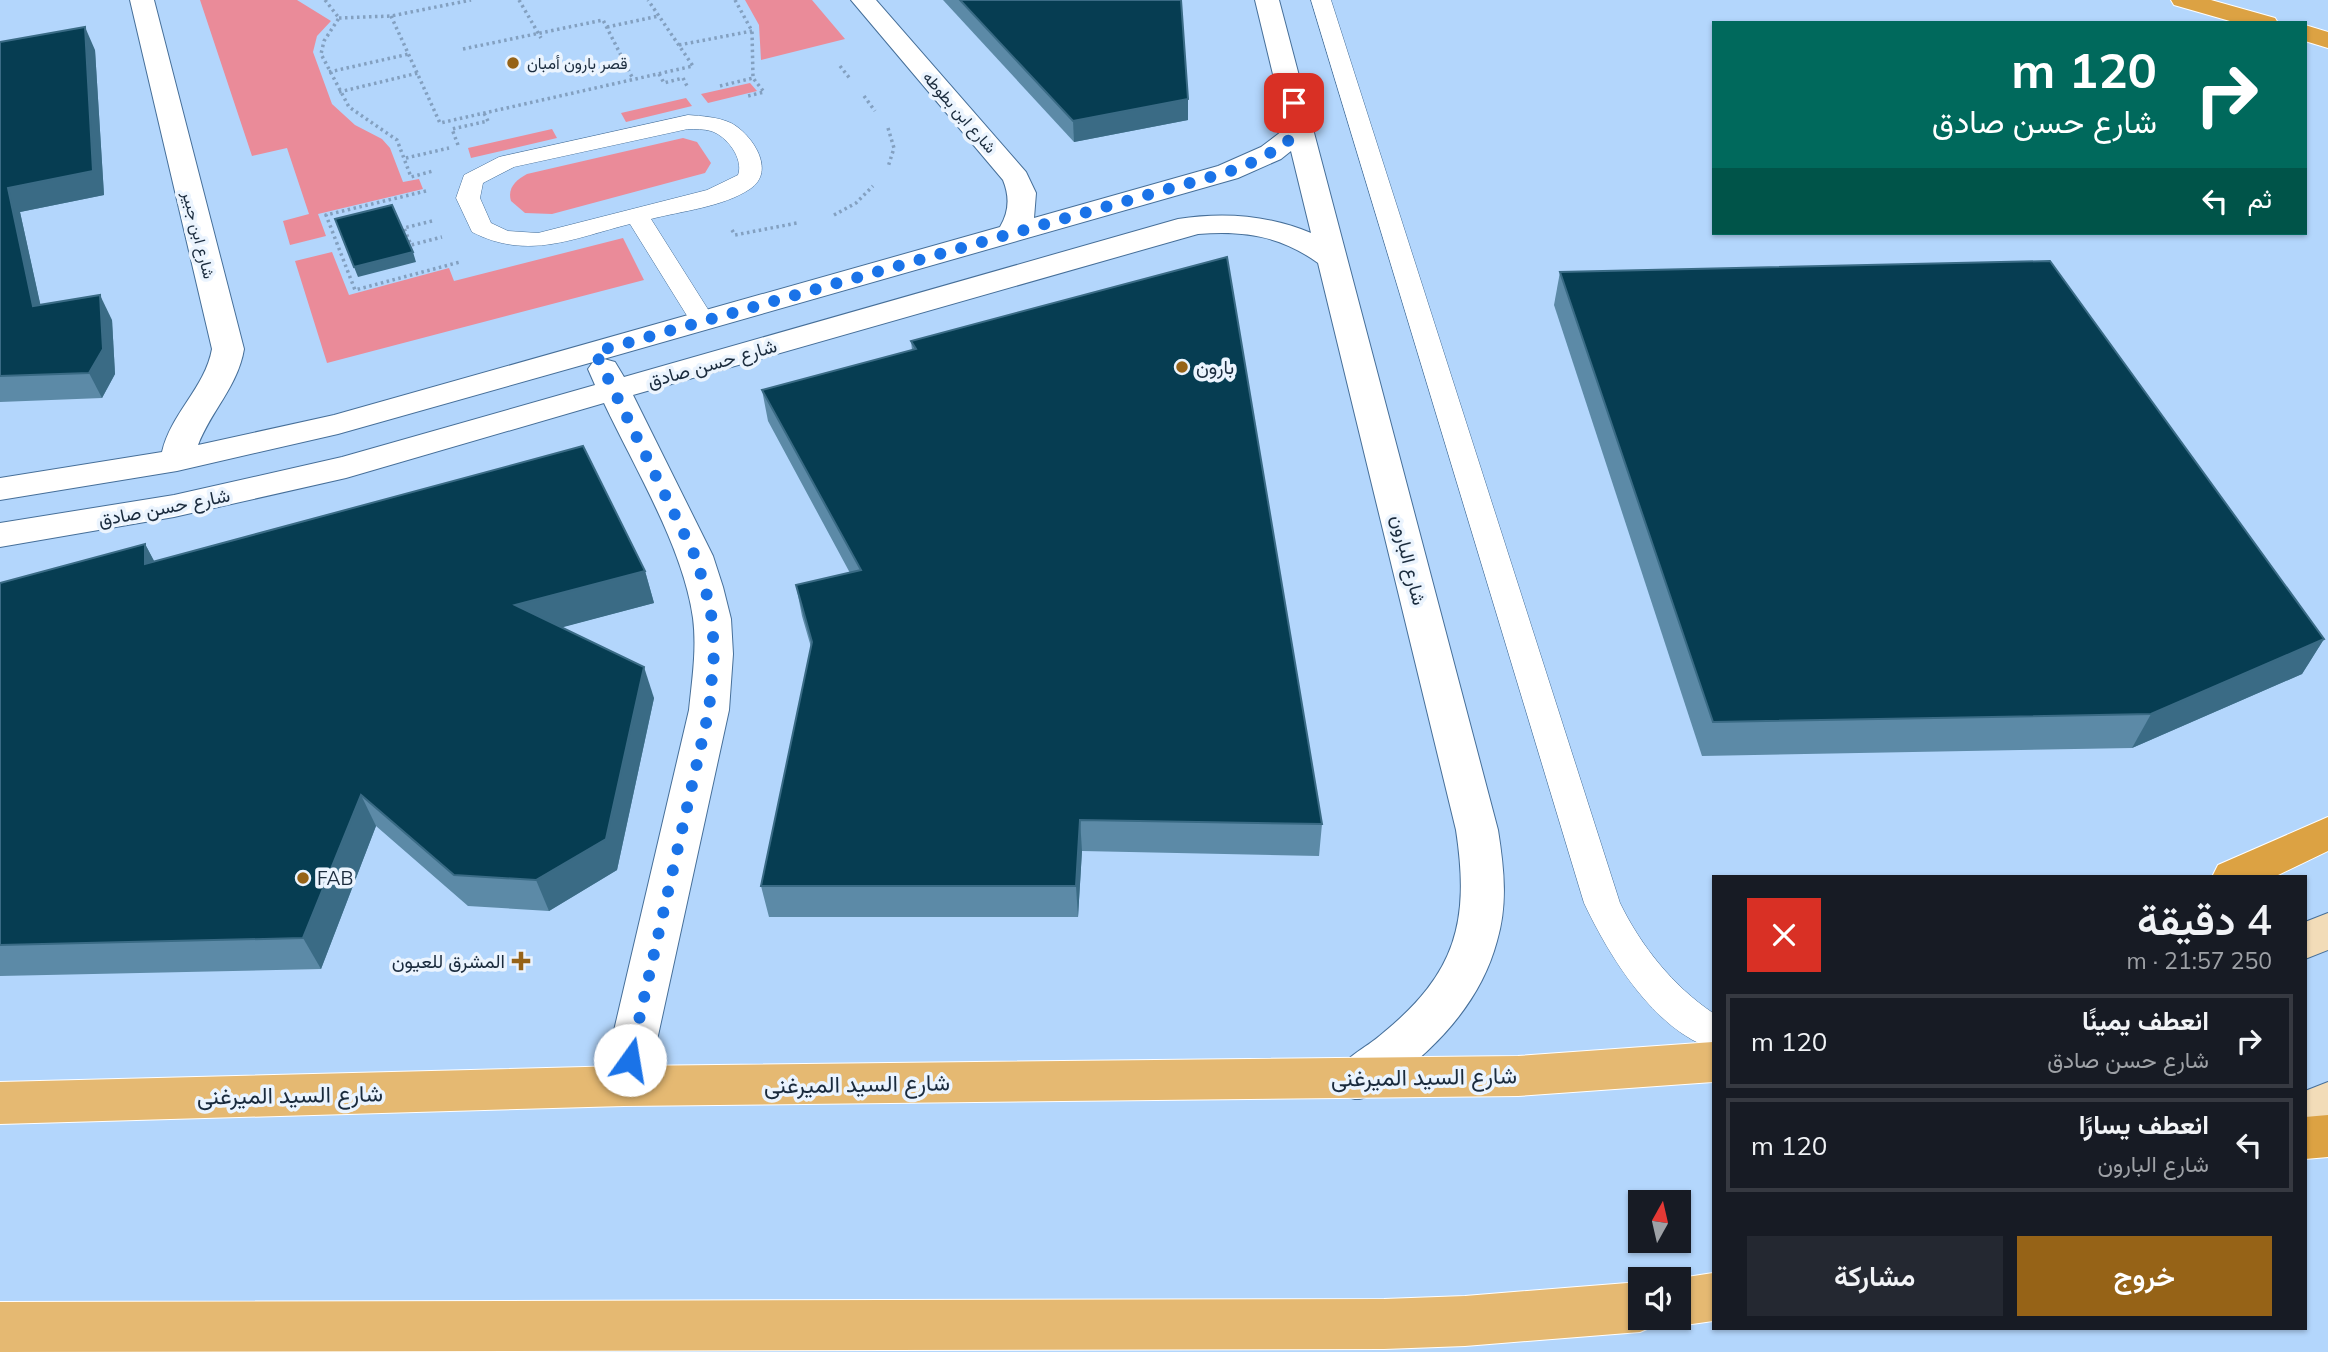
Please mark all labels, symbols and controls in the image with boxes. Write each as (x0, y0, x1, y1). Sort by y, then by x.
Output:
text: 120 m (2011, 39, 2157, 100)
icon: right (2181, 49, 2272, 140)
place label: قصر بارون أمبان (527, 53, 628, 74)
marker: قصر بارون أمبان (505, 55, 521, 71)
street label: شارع ابن بطوطه (918, 67, 1001, 158)
pin (1264, 73, 1324, 133)
icon: arrive (1275, 84, 1313, 122)
text: شارع حسن صادق (1932, 101, 2157, 141)
icon: left (2196, 182, 2234, 220)
text: ثم (2248, 182, 2272, 215)
street label: شارع ابن جبير (176, 188, 220, 281)
street label: شارع حسن صادق (644, 333, 780, 394)
place label: بارون (1196, 355, 1234, 379)
marker: بارون (1174, 359, 1190, 375)
street label: شارع حسن صادق (96, 482, 232, 533)
street label: شارع البارون (1385, 512, 1432, 608)
place label: FAB (317, 866, 353, 890)
marker: FAB (295, 870, 311, 886)
text: 4 دقيقة (2137, 893, 2272, 946)
button: close (1747, 898, 1821, 972)
text: 250 m · 21:57 (2127, 946, 2272, 975)
place label: المشرق للعيون (392, 949, 505, 973)
marker: المشرق للعيون (511, 951, 531, 971)
text: انعطف يمينًا (2082, 1004, 2209, 1037)
icon: right (2230, 1022, 2268, 1060)
position arrow (593, 1023, 667, 1097)
text: 120 m (1751, 1025, 1827, 1058)
text: شارع حسن صادق (2047, 1045, 2209, 1074)
street label: شارع السيد الميرغنى (1331, 1060, 1517, 1095)
street label: شارع السيد الميرغنى (764, 1067, 950, 1102)
street label: شارع السيد الميرغنى (197, 1078, 383, 1113)
text: انعطف يسارًا (2079, 1108, 2209, 1141)
icon: left (2230, 1126, 2268, 1164)
text: 120 m (1751, 1129, 1827, 1162)
text: شارع البارون (2097, 1149, 2209, 1178)
north arrow (1628, 1190, 1690, 1253)
map controls (1628, 1190, 1691, 1330)
button: مشاركة (1747, 1236, 2003, 1316)
button: خروج (2017, 1236, 2272, 1316)
button: sound (1628, 1267, 1691, 1330)

